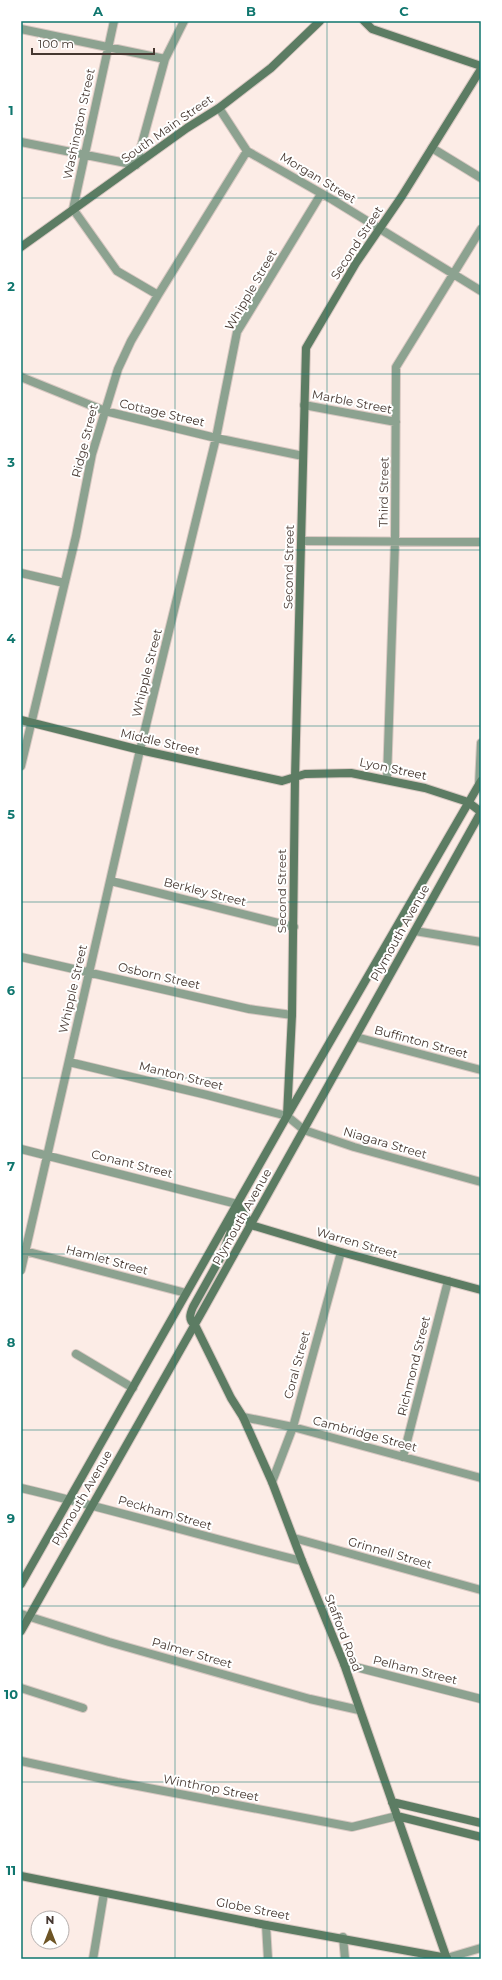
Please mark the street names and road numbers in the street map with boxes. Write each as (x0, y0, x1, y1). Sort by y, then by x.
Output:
street label: Washington Street (59, 67, 98, 181)
street label: South Main Street (118, 91, 216, 166)
street label: Morgan Street (277, 149, 359, 206)
street label: Second Street (327, 203, 386, 282)
street label: Whipple Street (221, 247, 280, 333)
street label: Marble Street (311, 386, 394, 417)
street label: Cottage Street (118, 395, 206, 430)
street label: Ridge Street (68, 403, 101, 479)
street label: Third Street (375, 457, 392, 527)
street label: Second Street (280, 525, 297, 609)
street label: Whipple Street (128, 627, 165, 719)
street label: Middle Street (119, 725, 201, 758)
street label: Lyon Street (358, 754, 428, 783)
street label: Second Street (274, 849, 289, 933)
street label: Berkley Street (162, 874, 248, 909)
street label: Plymouth Avenue (367, 882, 432, 984)
street label: Whipple Street (55, 943, 90, 1035)
street label: Osborn Street (117, 959, 202, 992)
street label: Buffinton Street (373, 1022, 470, 1061)
street label: Manton Street (137, 1058, 225, 1093)
street label: Niagara Street (342, 1123, 429, 1162)
street label: Conant Street (90, 1146, 175, 1181)
street label: Plymouth Avenue (209, 1166, 274, 1268)
street label: Warren Street (315, 1224, 400, 1261)
street label: Hamlet Street (64, 1241, 150, 1278)
street label: Richmond Street (394, 1314, 433, 1417)
street label: Coral Street (280, 1329, 313, 1401)
street label: Cambridge Street (311, 1412, 419, 1455)
street label: Plymouth Avenue (48, 1447, 115, 1548)
street label: Peckham Street (116, 1492, 214, 1533)
street label: Grinnell Street (346, 1533, 434, 1572)
street label: Stafford Road (322, 1592, 365, 1674)
street label: Palmer Street (150, 1634, 234, 1671)
street label: Pelham Street (371, 1652, 459, 1687)
street label: Winthrop Street (162, 1771, 260, 1804)
street label: Globe Street (215, 1894, 291, 1923)

